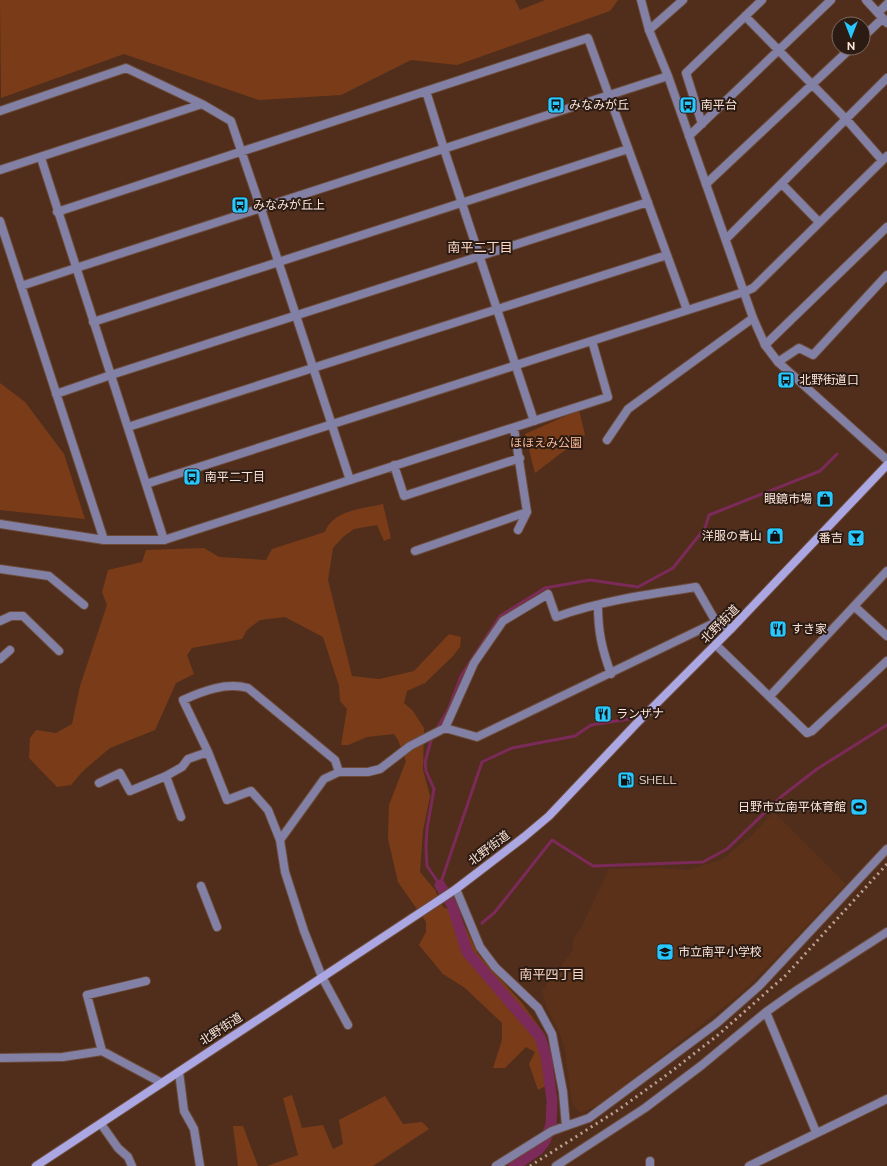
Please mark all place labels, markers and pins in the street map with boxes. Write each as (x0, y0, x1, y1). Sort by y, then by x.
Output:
bus stop icon: みなみが丘 (546, 95, 566, 115)
bus stop icon: 南平台 (678, 95, 698, 115)
place label: みなみが丘 (569, 98, 629, 112)
place label: 南平台 (701, 98, 737, 112)
bus stop icon: みなみが丘上 (230, 195, 250, 215)
place label: みなみが丘上 (253, 198, 325, 212)
bus stop icon: 北野街道口 (776, 370, 796, 390)
place label: 北野街道口 (799, 373, 859, 387)
bus stop icon: 南平二丁目 (182, 467, 202, 487)
place label: 南平二丁目 (205, 470, 265, 484)
shop icon: 眼鏡市場 (815, 489, 835, 509)
place label: 眼鏡市場 (764, 492, 812, 506)
shop icon: 洋服の青山 (765, 526, 785, 546)
bar icon: 番吉 (846, 528, 866, 548)
place label: 洋服の青山 (702, 529, 762, 543)
place label: 番吉 (819, 531, 843, 545)
restaurant icon: すき家 (768, 619, 788, 639)
place label: すき家 (791, 622, 827, 636)
restaurant icon: ランザナ (593, 704, 613, 724)
place label: ランザナ (616, 707, 664, 721)
fuel station icon: SHELL (616, 770, 636, 790)
place label: SHELL (639, 773, 676, 787)
sports icon: 日野市立南平体育館 (849, 797, 869, 817)
place label: 日野市立南平体育館 (738, 800, 846, 814)
school or university icon: 市立南平小学校 (655, 942, 675, 962)
place label: 市立南平小学校 (678, 945, 762, 959)

